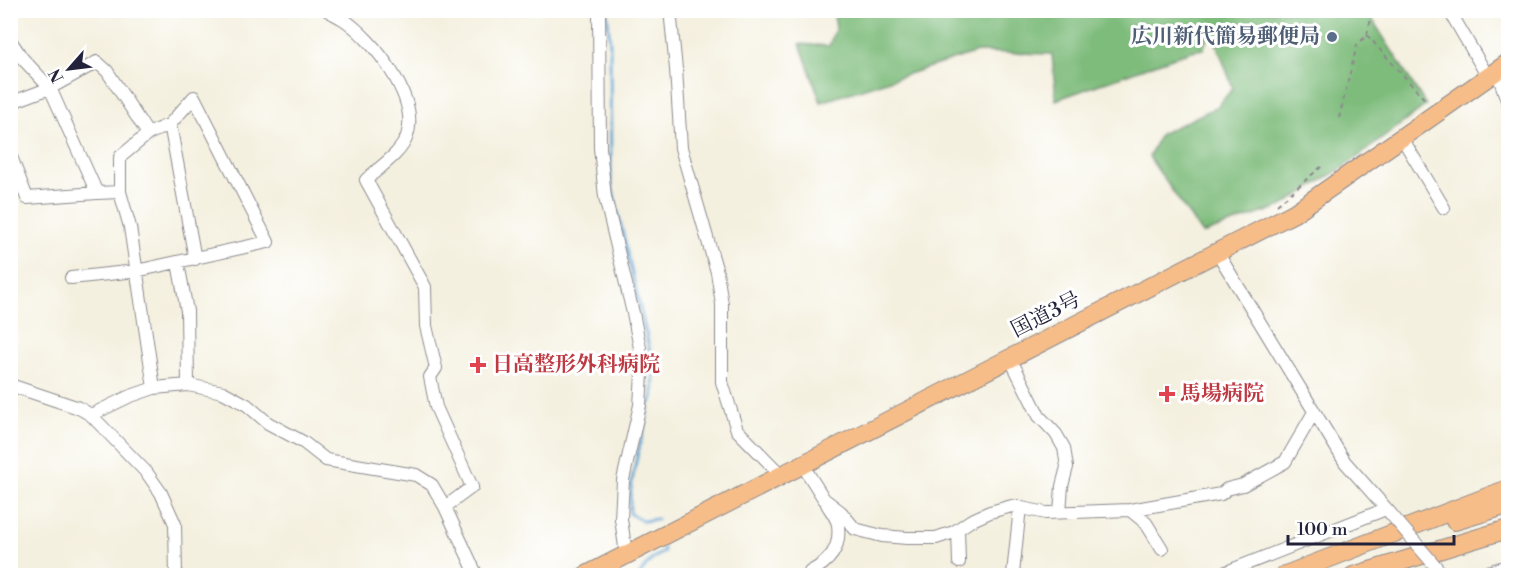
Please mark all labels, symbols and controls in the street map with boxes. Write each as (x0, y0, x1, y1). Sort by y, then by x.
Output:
place label: 広川新代簡易郵便局 (1131, 24, 1320, 50)
marker: 広川新代簡易郵便局 (1325, 30, 1339, 44)
north arrow (39, 39, 99, 99)
text: N (45, 65, 68, 86)
street label: 国道3号 (1007, 286, 1085, 344)
place label: 日高整形外科病院 (492, 352, 660, 378)
marker: 日高整形外科病院 (469, 356, 487, 374)
place label: 馬場病院 (1180, 381, 1264, 407)
marker: 馬場病院 (1158, 385, 1176, 403)
scale bar (1288, 508, 1454, 546)
text: 100 m (1297, 518, 1348, 541)

